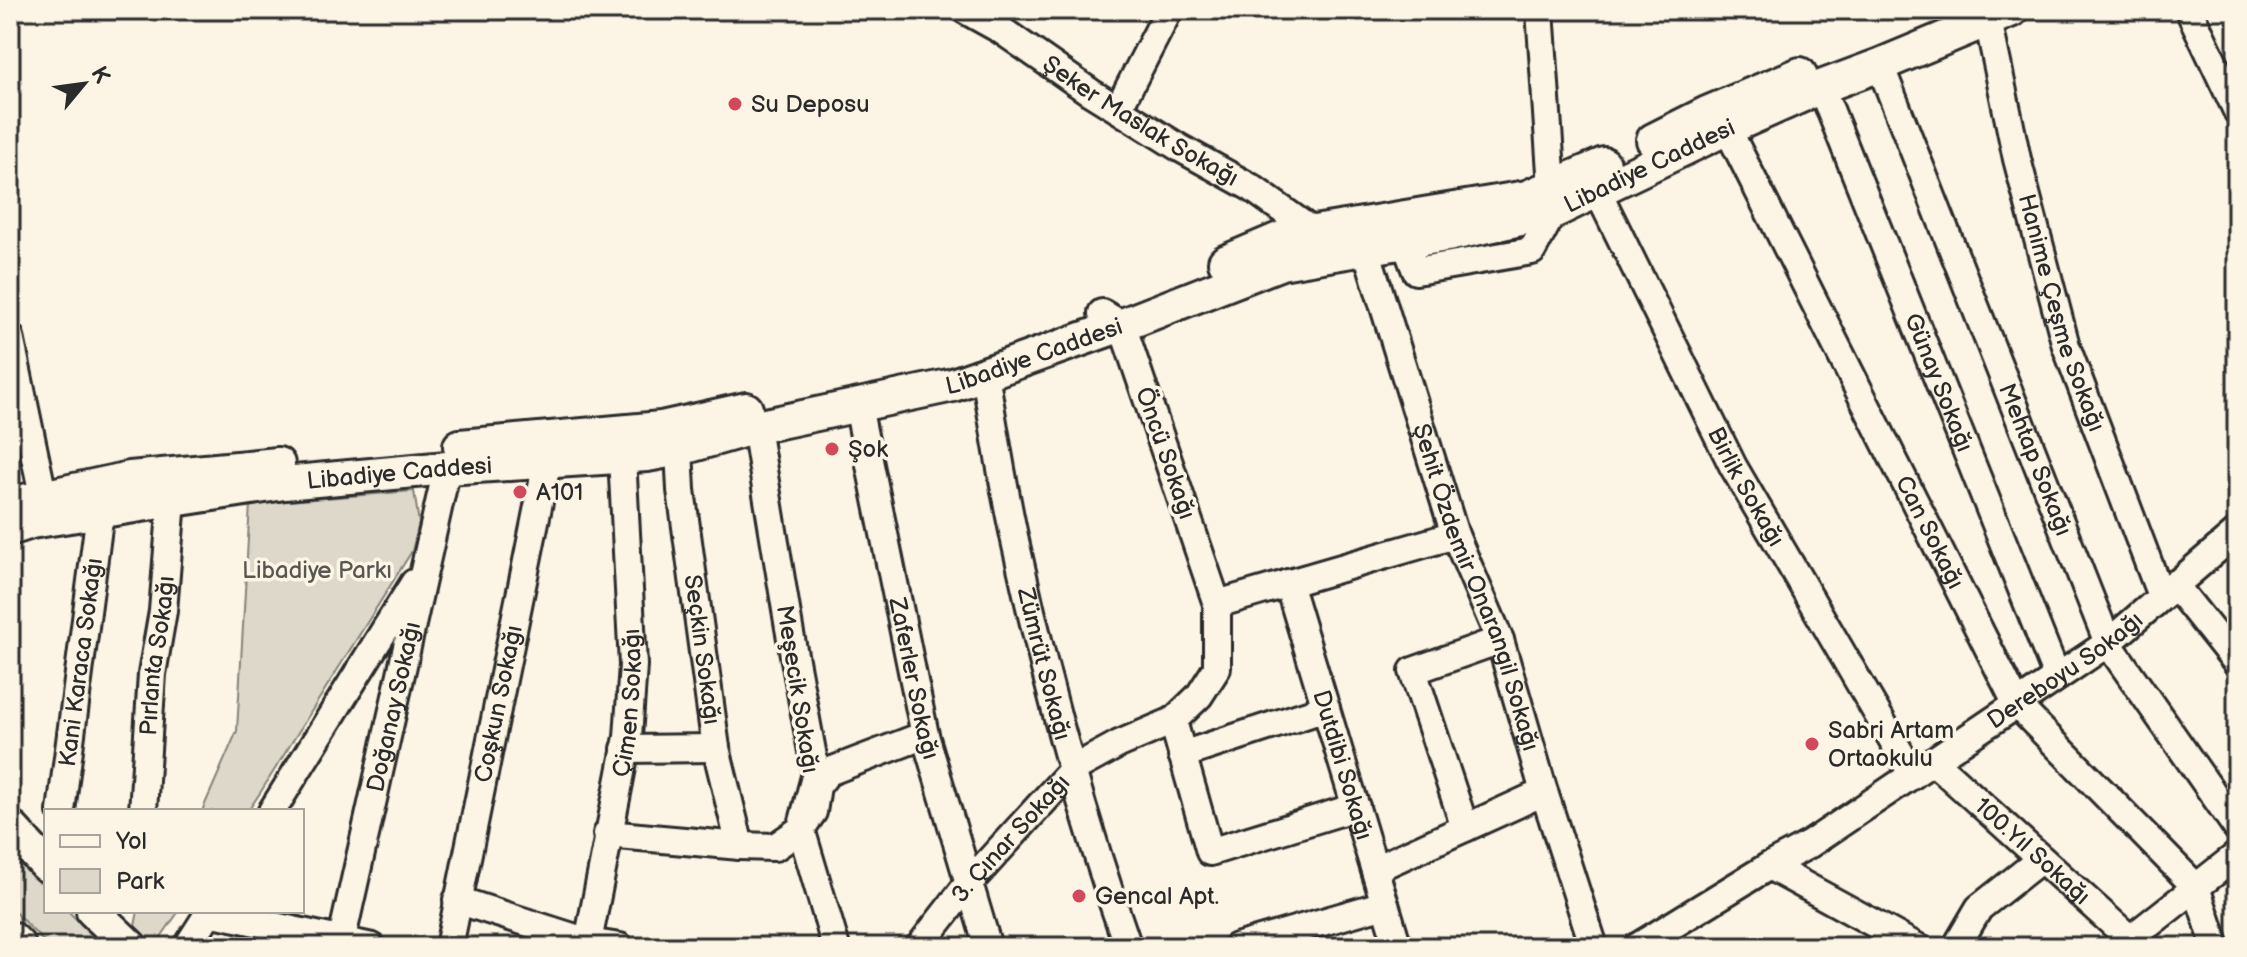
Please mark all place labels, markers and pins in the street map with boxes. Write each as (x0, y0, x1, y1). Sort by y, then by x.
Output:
place label: Su Deposu (751, 90, 870, 119)
marker: Su Deposu (726, 95, 744, 113)
place label: Şok (848, 435, 888, 464)
marker: Şok (823, 440, 841, 458)
place label: A101 (536, 478, 583, 507)
marker: A101 (511, 483, 529, 501)
place label: Sabri Artam Ortaokulu (1828, 716, 1954, 773)
marker: Sabri Artam Ortaokulu (1803, 735, 1821, 753)
place label: Gencal Apt. (1095, 882, 1219, 911)
marker: Gencal Apt. (1070, 887, 1088, 905)

